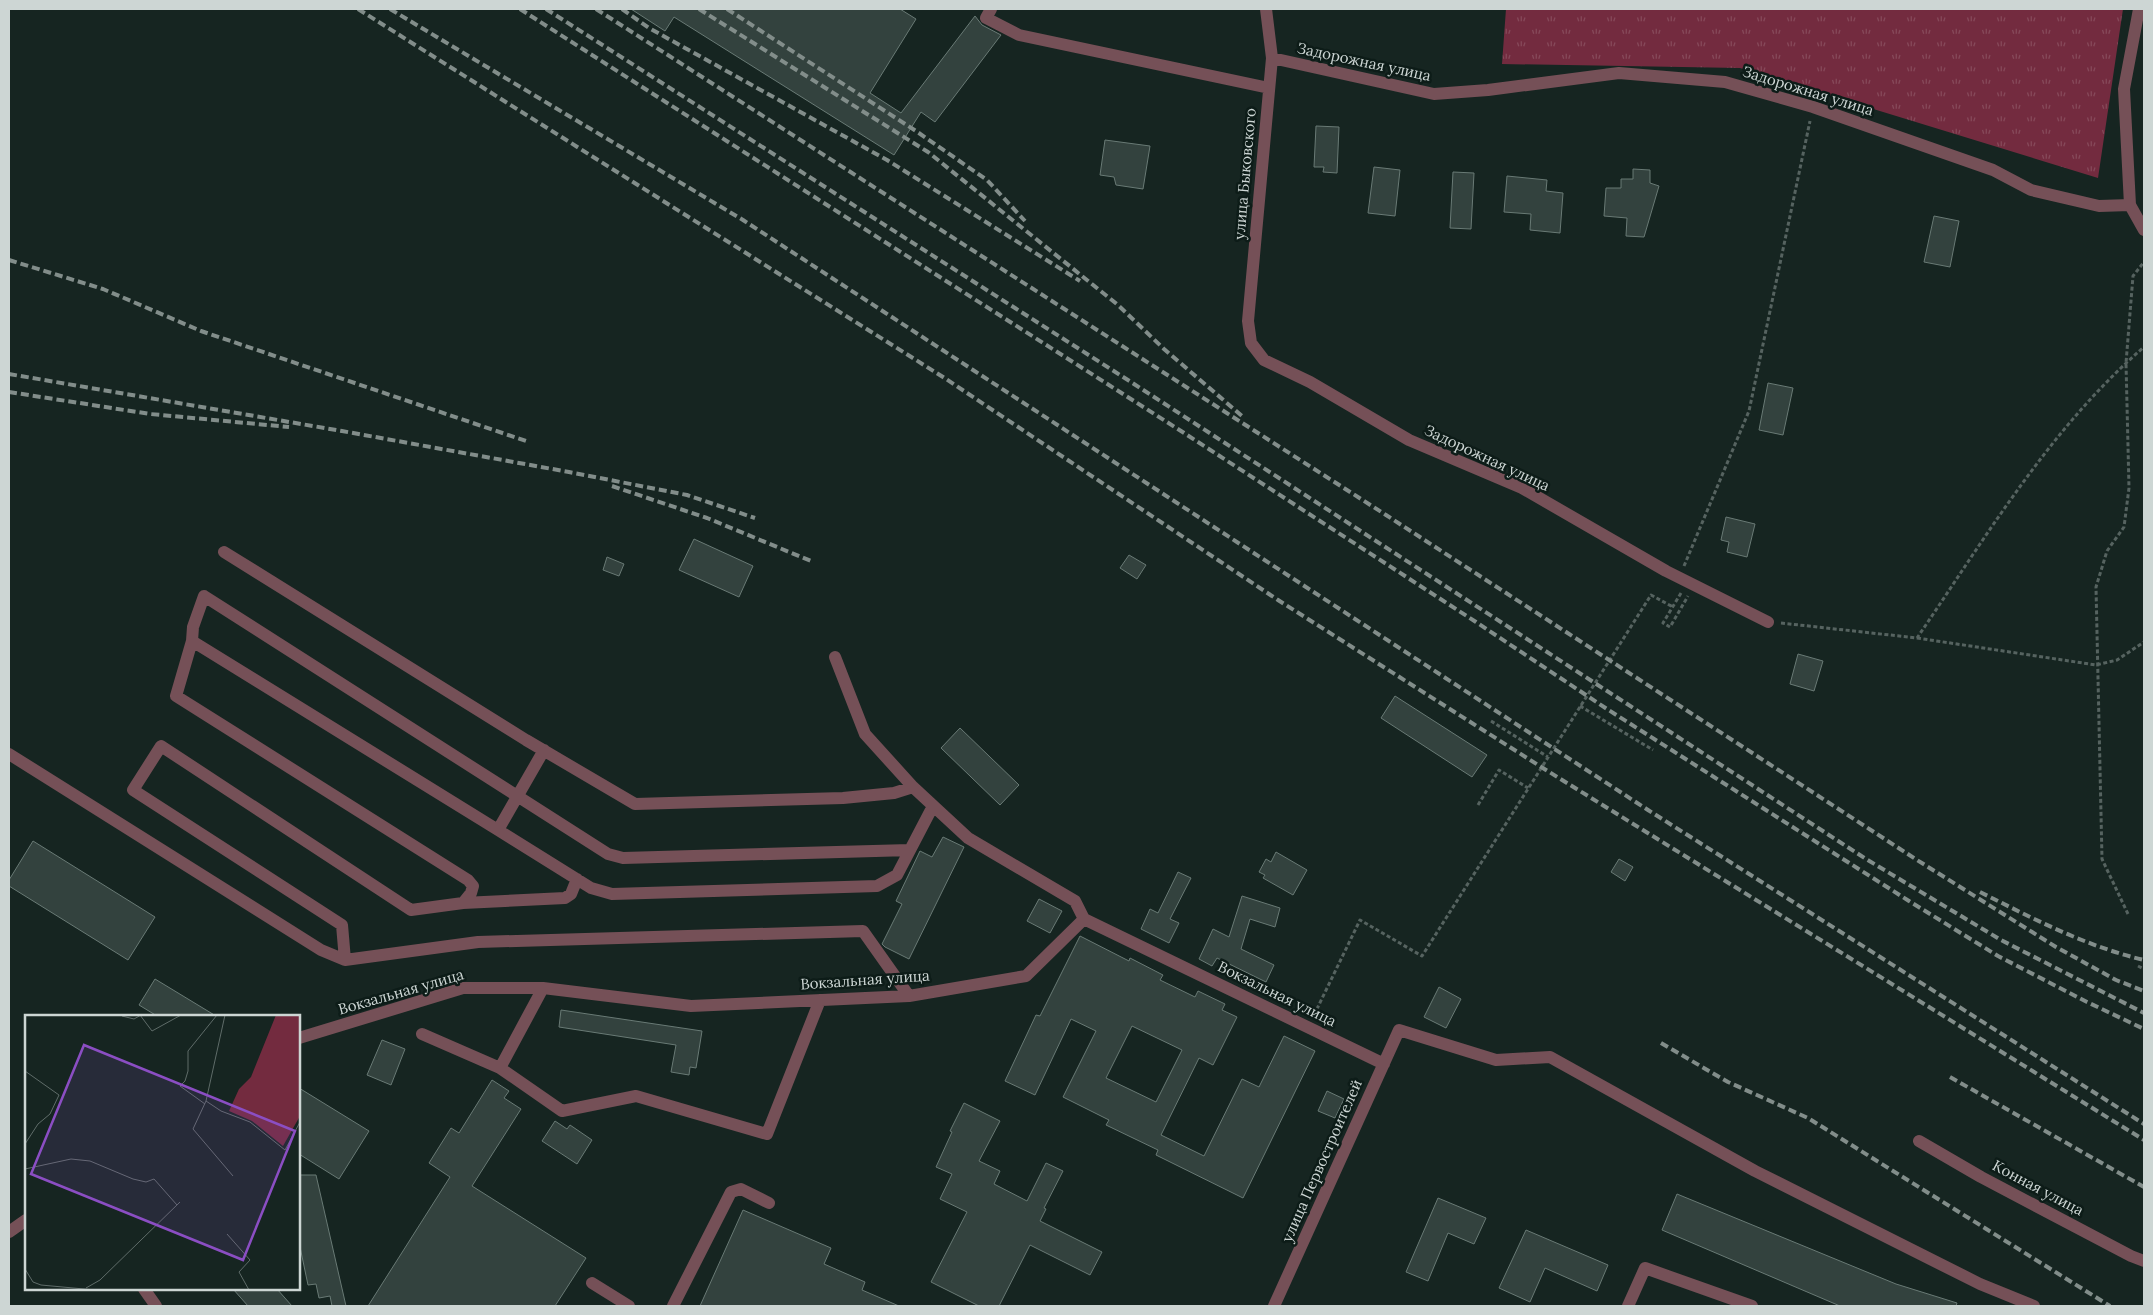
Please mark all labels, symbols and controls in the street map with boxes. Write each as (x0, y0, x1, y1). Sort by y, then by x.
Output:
street label: Задорожная улица (1295, 38, 1433, 85)
street label: Задорожная улица (1740, 62, 1876, 120)
street label: улица Быковского (1229, 107, 1260, 241)
street label: Задорожная улица (1421, 420, 1553, 495)
street label: Вокзальная улица (1215, 957, 1340, 1031)
street label: Вокзальная улица (336, 964, 466, 1019)
street label: Вокзальная улица (800, 965, 931, 993)
inset map (25, 1015, 300, 1290)
street label: улица Первостроителей (1277, 1076, 1366, 1245)
street label: Конная улица (1989, 1156, 2087, 1220)

